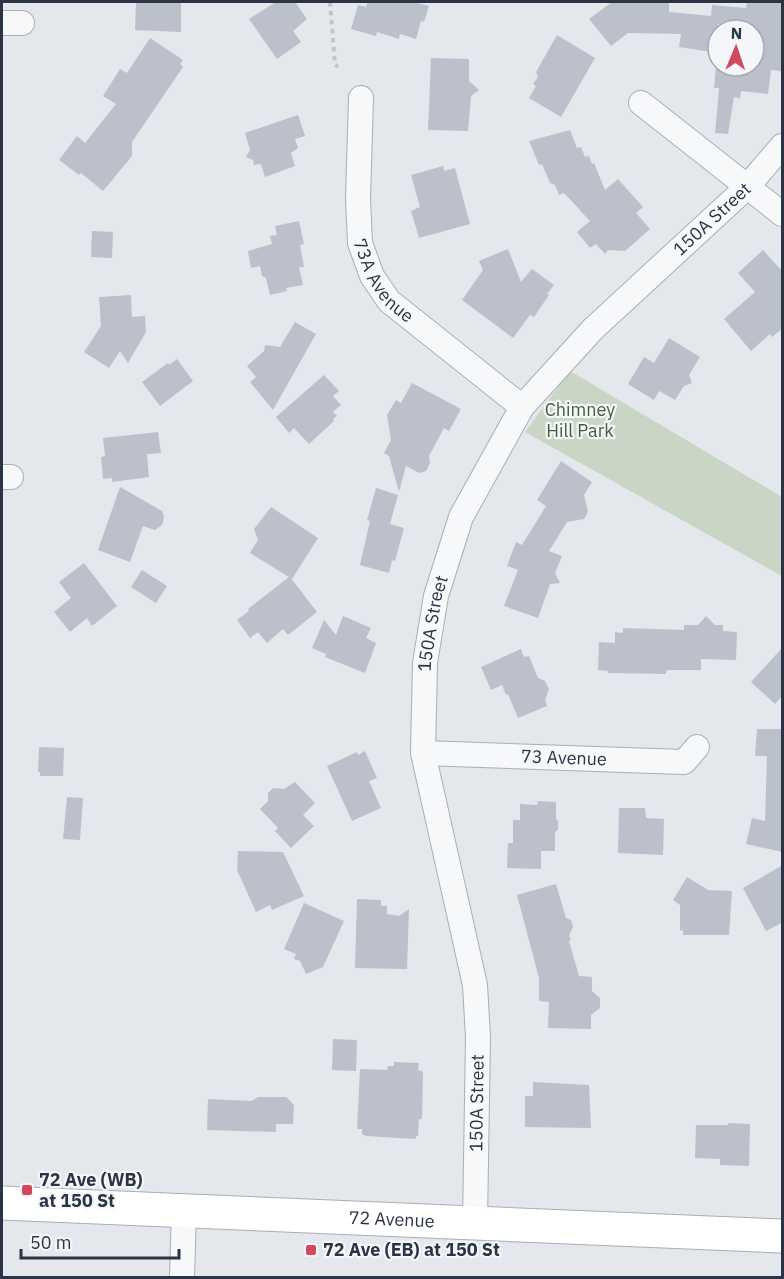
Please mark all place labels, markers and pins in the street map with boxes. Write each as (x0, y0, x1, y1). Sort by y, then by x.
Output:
place label: 72 Ave (WB) at 150 St (39, 1168, 143, 1212)
marker: 72 Ave (WB) at 150 St (20, 1183, 34, 1197)
place label: 72 Ave (EB) at 150 St (323, 1238, 500, 1261)
marker: 72 Ave (EB) at 150 St (304, 1243, 318, 1257)

